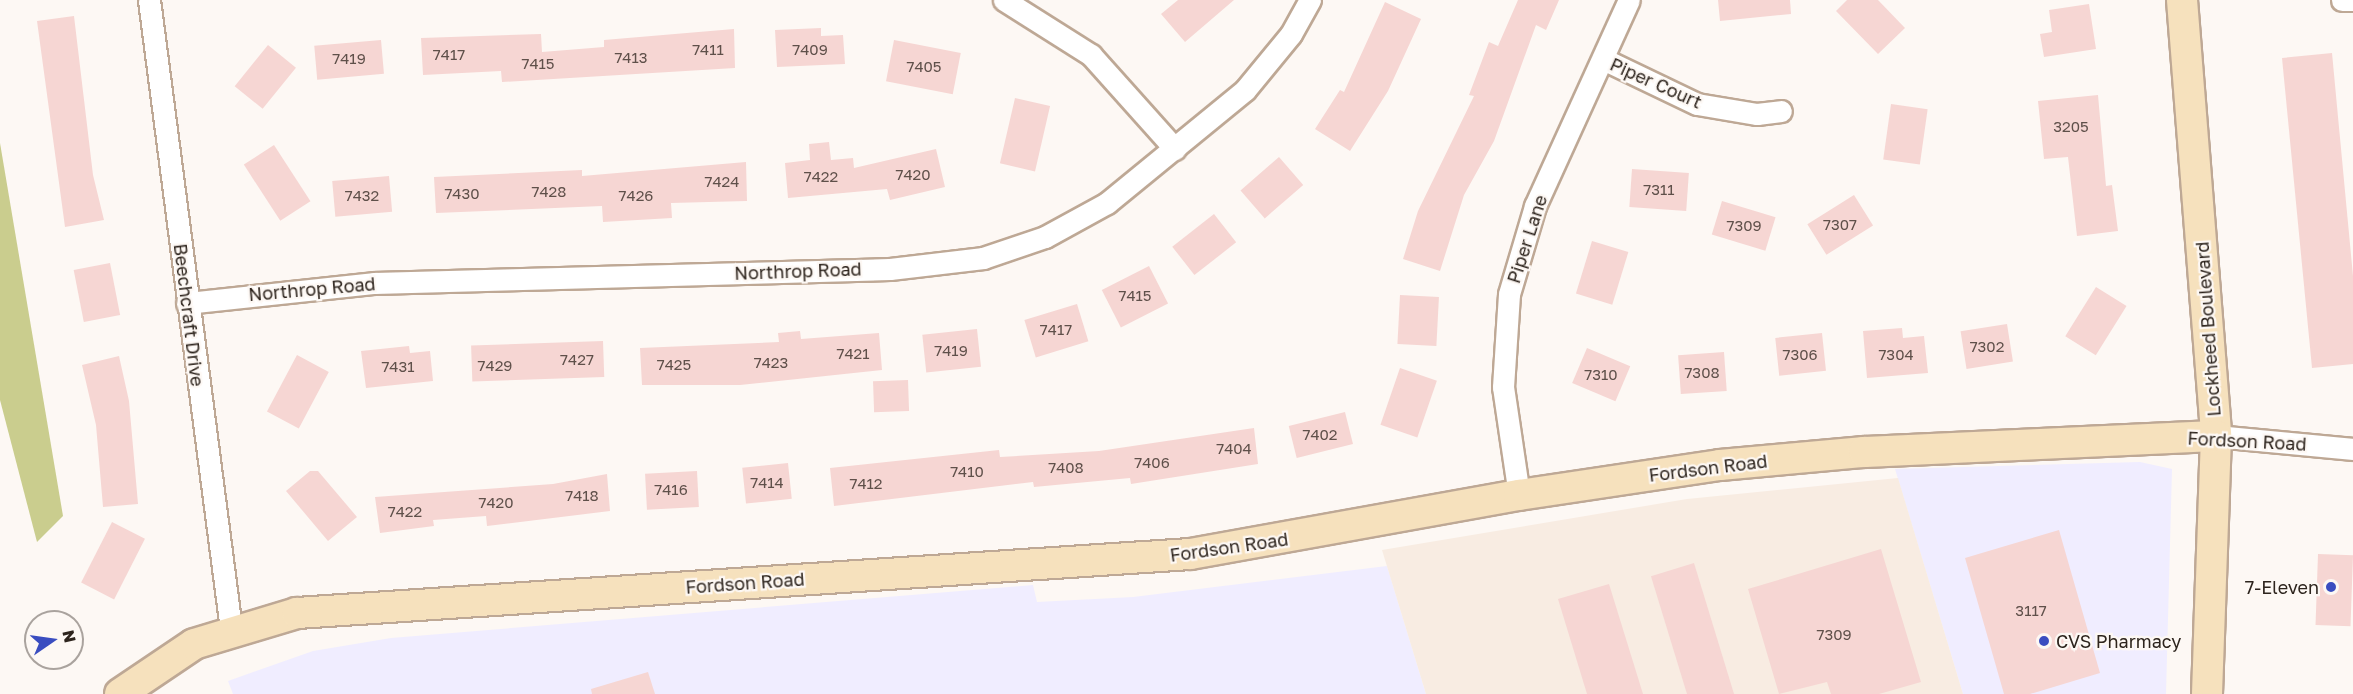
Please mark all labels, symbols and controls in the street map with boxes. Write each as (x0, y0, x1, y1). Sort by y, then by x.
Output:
house number: 7411 (692, 41, 724, 59)
house number: 7409 (792, 41, 828, 59)
house number: 7417 (433, 46, 465, 64)
house number: 7413 (614, 49, 648, 67)
house number: 7419 (332, 50, 366, 68)
street label: Piper Court (1607, 53, 1705, 113)
house number: 7415 (521, 55, 555, 73)
house number: 7405 (906, 58, 942, 76)
house number: 3205 (2053, 118, 2089, 136)
house number: 7420 (895, 166, 931, 184)
house number: 7422 (804, 168, 838, 186)
house number: 7424 (705, 173, 739, 191)
house number: 7311 (1643, 181, 1675, 199)
house number: 7428 (532, 183, 566, 201)
house number: 7430 (444, 185, 480, 203)
house number: 7432 (345, 187, 379, 205)
house number: 7426 (619, 187, 653, 205)
street label: Piper Lane (1503, 192, 1551, 286)
house number: 7307 (1823, 216, 1857, 234)
house number: 7309 (1726, 217, 1762, 235)
street label: Lockheed Boulevard (2191, 241, 2225, 417)
street label: Beechcraft Drive (170, 242, 208, 388)
street label: Northrop Road (734, 258, 862, 284)
street label: Northrop Road (248, 273, 376, 305)
house number: 7415 (1118, 287, 1152, 305)
house number: 7417 (1040, 321, 1072, 339)
house number: 7302 (1970, 338, 2004, 356)
house number: 7419 (934, 342, 968, 360)
house number: 7421 (836, 345, 870, 363)
house number: 7306 (1782, 346, 1818, 364)
house number: 7304 (1878, 346, 1914, 364)
house number: 7427 (560, 351, 594, 369)
house number: 7423 (754, 354, 788, 372)
house number: 7425 (657, 356, 691, 374)
house number: 7429 (478, 357, 512, 375)
house number: 7431 (381, 358, 415, 376)
house number: 7308 (1684, 364, 1720, 382)
house number: 7310 (1584, 366, 1618, 384)
house number: 7402 (1302, 426, 1338, 444)
street label: Fordson Road (2187, 427, 2307, 455)
house number: 7404 (1216, 440, 1252, 458)
street label: Fordson Road (1648, 450, 1768, 486)
house number: 7406 (1134, 454, 1170, 472)
house number: 7408 (1048, 459, 1084, 477)
house number: 7410 (950, 463, 984, 481)
house number: 7414 (750, 474, 784, 492)
house number: 7412 (849, 475, 883, 493)
house number: 7416 (654, 481, 688, 499)
house number: 7418 (565, 487, 599, 505)
house number: 7420 (478, 494, 514, 512)
house number: 7422 (388, 503, 422, 521)
street label: Fordson Road (1168, 528, 1290, 566)
street label: Fordson Road (685, 568, 805, 598)
place label: 7-Eleven (2245, 576, 2319, 598)
marker: 7-Eleven (2324, 580, 2338, 594)
house number: 3117 (2015, 602, 2047, 620)
north arrow (24, 610, 84, 670)
house number: 7309 (1816, 626, 1852, 644)
text: N (58, 628, 81, 645)
place label: CVS Pharmacy (2056, 630, 2181, 652)
marker: CVS Pharmacy (2037, 634, 2051, 648)

